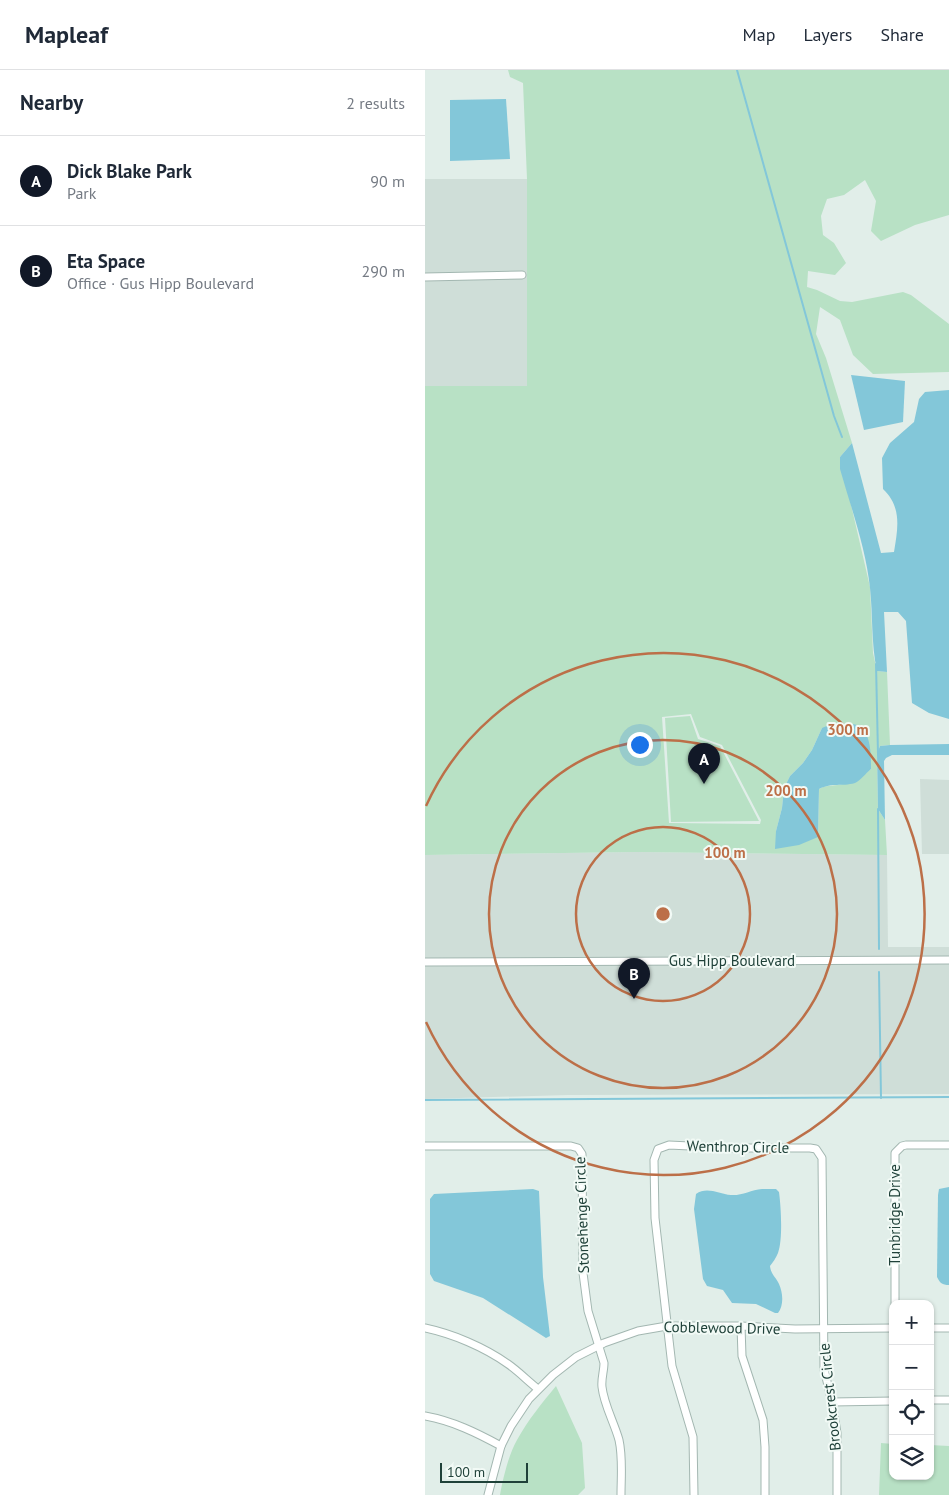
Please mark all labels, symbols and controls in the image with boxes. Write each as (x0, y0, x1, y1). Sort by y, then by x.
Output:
text: Mapleaf (25, 19, 108, 50)
text: Map (743, 23, 775, 46)
text: Layers (803, 23, 852, 46)
text: Share (880, 23, 924, 46)
text: Nearby (20, 89, 83, 116)
text: 2 results (346, 93, 405, 113)
text: Dick Blake Park (67, 159, 192, 183)
text: A (31, 171, 41, 191)
text: 90 m (370, 171, 405, 191)
text: Park (67, 183, 96, 203)
text: Eta Space (67, 249, 145, 273)
text: B (31, 261, 41, 281)
text: 290 m (362, 261, 405, 281)
text: Office · Gus Hipp Boulevard (67, 273, 254, 293)
text: 300 m (827, 720, 869, 739)
your location (627, 732, 653, 758)
pin: A (688, 743, 720, 784)
text: 200 m (765, 781, 807, 800)
text: 100 m (704, 843, 746, 862)
centre of rings (654, 905, 672, 923)
street label: Gus Hipp Boulevard (669, 951, 795, 970)
pin: B (618, 958, 650, 999)
street label: Wenthrop Circle (687, 1136, 789, 1157)
street label: Stonehenge Circle (570, 1156, 593, 1274)
street label: Tunbridge Drive (885, 1164, 904, 1266)
map controls (889, 1300, 934, 1480)
button: + (889, 1300, 934, 1345)
street label: Cobblewood Drive (663, 1317, 781, 1338)
street label: Brookcrest Circle (814, 1342, 845, 1452)
button: − (889, 1345, 934, 1390)
button: locate (889, 1390, 934, 1435)
button: layers (889, 1435, 934, 1480)
scale bar (440, 1460, 527, 1483)
text: 100 m (447, 1463, 485, 1481)

